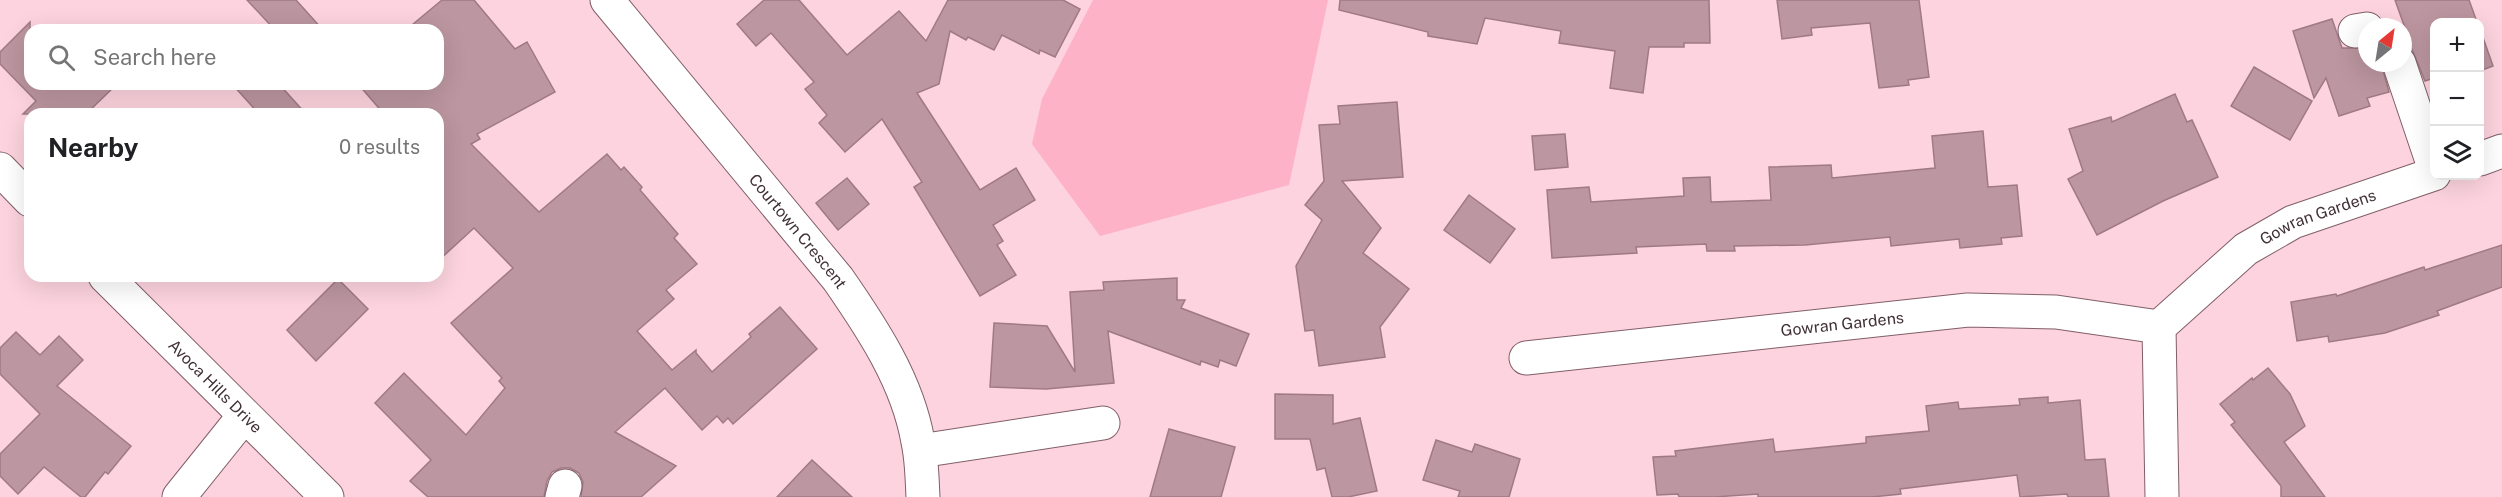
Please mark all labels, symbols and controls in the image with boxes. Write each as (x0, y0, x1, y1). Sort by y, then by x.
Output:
north arrow (2358, 18, 2412, 72)
map controls (2430, 18, 2484, 180)
button: + (2430, 18, 2484, 72)
search box (24, 24, 444, 90)
icon: search (45, 41, 78, 74)
text: Search here (93, 44, 217, 70)
button: − (2430, 72, 2484, 126)
button: layers (2430, 126, 2484, 180)
text: Nearby (48, 132, 138, 163)
text: 0 results (339, 135, 420, 159)
street label: Courtown Crescent (745, 170, 851, 292)
street label: Gowran Gardens (2256, 185, 2378, 249)
street label: Gowran Gardens (1780, 308, 1905, 340)
street label: Avoca Hills Drive (165, 335, 266, 437)

